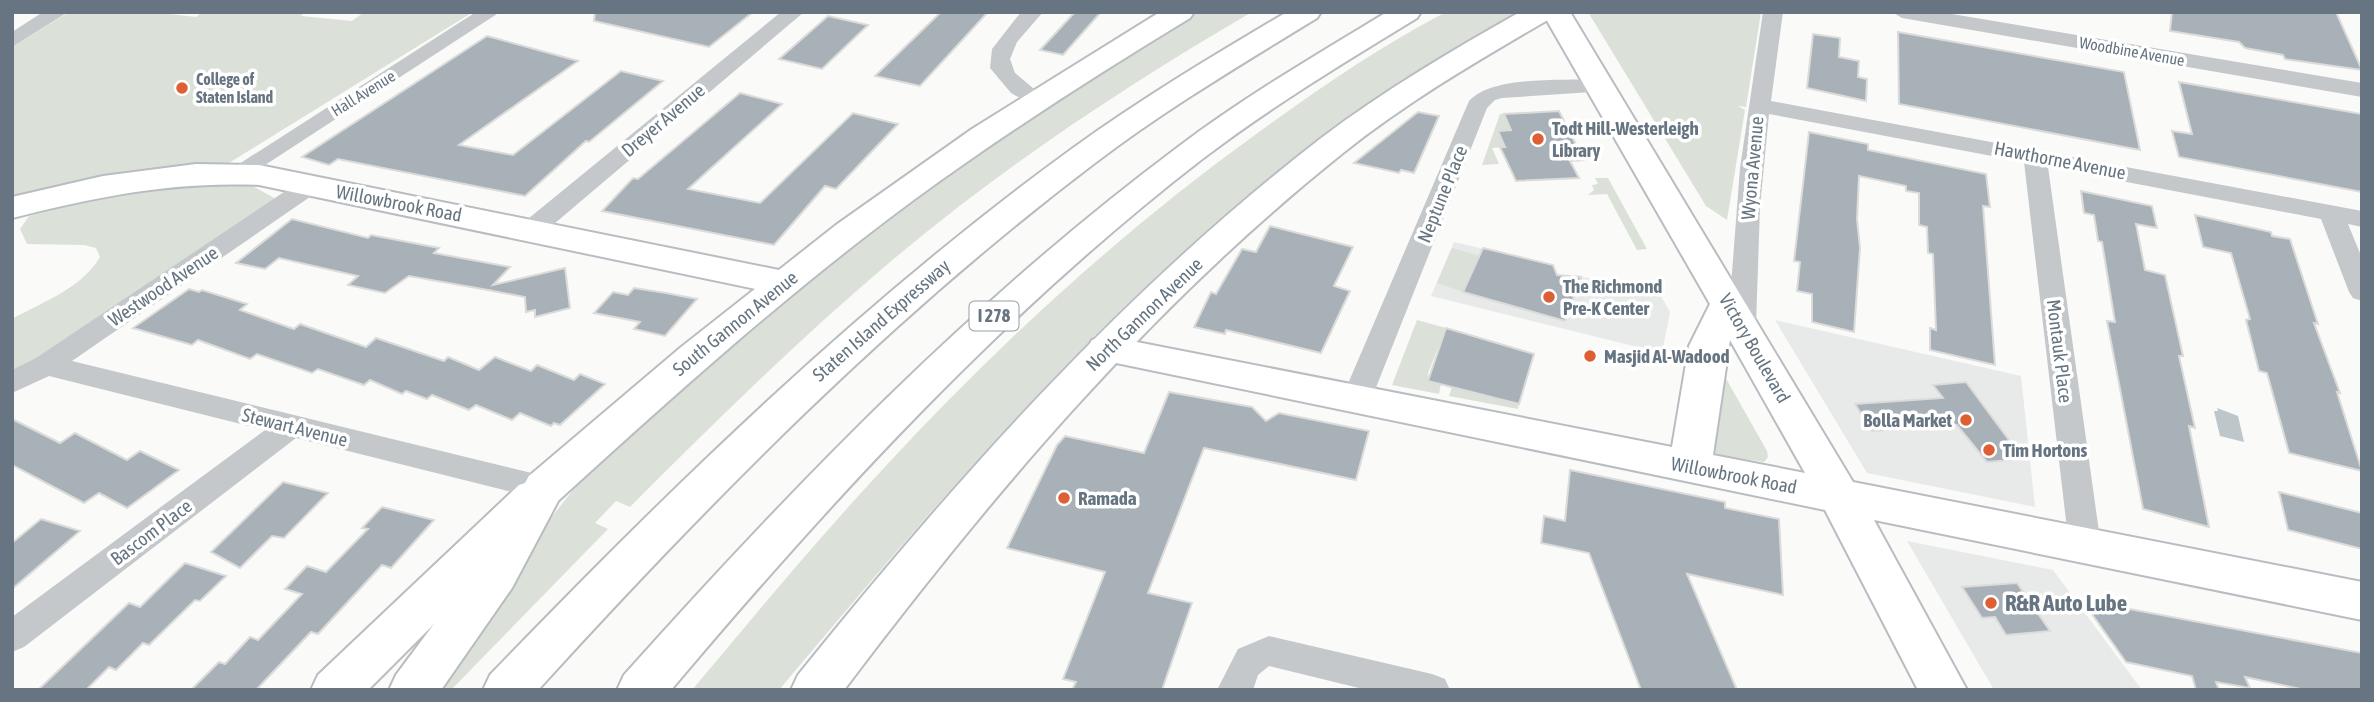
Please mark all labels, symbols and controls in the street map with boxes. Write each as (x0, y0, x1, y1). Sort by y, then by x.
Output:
street label: Woodbine Avenue (2078, 33, 2186, 69)
street label: Hall Avenue (328, 66, 398, 120)
place label: College of Staten Island (196, 70, 274, 106)
street label: Dreyer Avenue (617, 79, 709, 161)
marker: College of Staten Island (174, 80, 190, 96)
street label: Wyona Avenue (1737, 115, 1767, 221)
place label: Todt Hill-Westerleigh Library (1552, 117, 1699, 161)
marker: Todt Hill-Westerleigh Library (1530, 131, 1546, 147)
street label: Hawthorne Avenue (1992, 136, 2128, 184)
street label: Neptune Place (1413, 142, 1471, 246)
street label: Willowbrook Road (334, 180, 464, 226)
street label: Westwood Avenue (104, 241, 222, 331)
street label: North Gannon Avenue (1081, 253, 1207, 375)
street label: Staten Island Expressway (808, 254, 954, 386)
street label: South Gannon Avenue (668, 266, 802, 380)
place label: The Richmond Pre-K Center (1563, 275, 1662, 319)
marker: The Richmond Pre-K Center (1541, 289, 1557, 305)
street label: Victory Boulevard (1715, 289, 1795, 407)
street label: Montauk Place (2043, 298, 2077, 404)
road number: I 278 (970, 302, 1018, 330)
place label: Masjid Al-Wadood (1604, 345, 1730, 367)
marker: Masjid Al-Wadood (1582, 348, 1598, 364)
street label: Stewart Avenue (240, 403, 350, 451)
place label: Bolla Market (1863, 409, 1953, 431)
marker: Bolla Market (1958, 412, 1974, 428)
place label: Tim Hortons (2003, 439, 2087, 461)
marker: Tim Hortons (1981, 442, 1997, 458)
street label: Willowbrook Road (1669, 452, 1799, 498)
place label: Ramada (1078, 487, 1137, 509)
marker: Ramada (1056, 490, 1072, 506)
street label: Bascom Place (106, 494, 196, 570)
place label: R&R Auto Lube (2005, 590, 2127, 616)
marker: R&R Auto Lube (1983, 595, 1999, 611)

